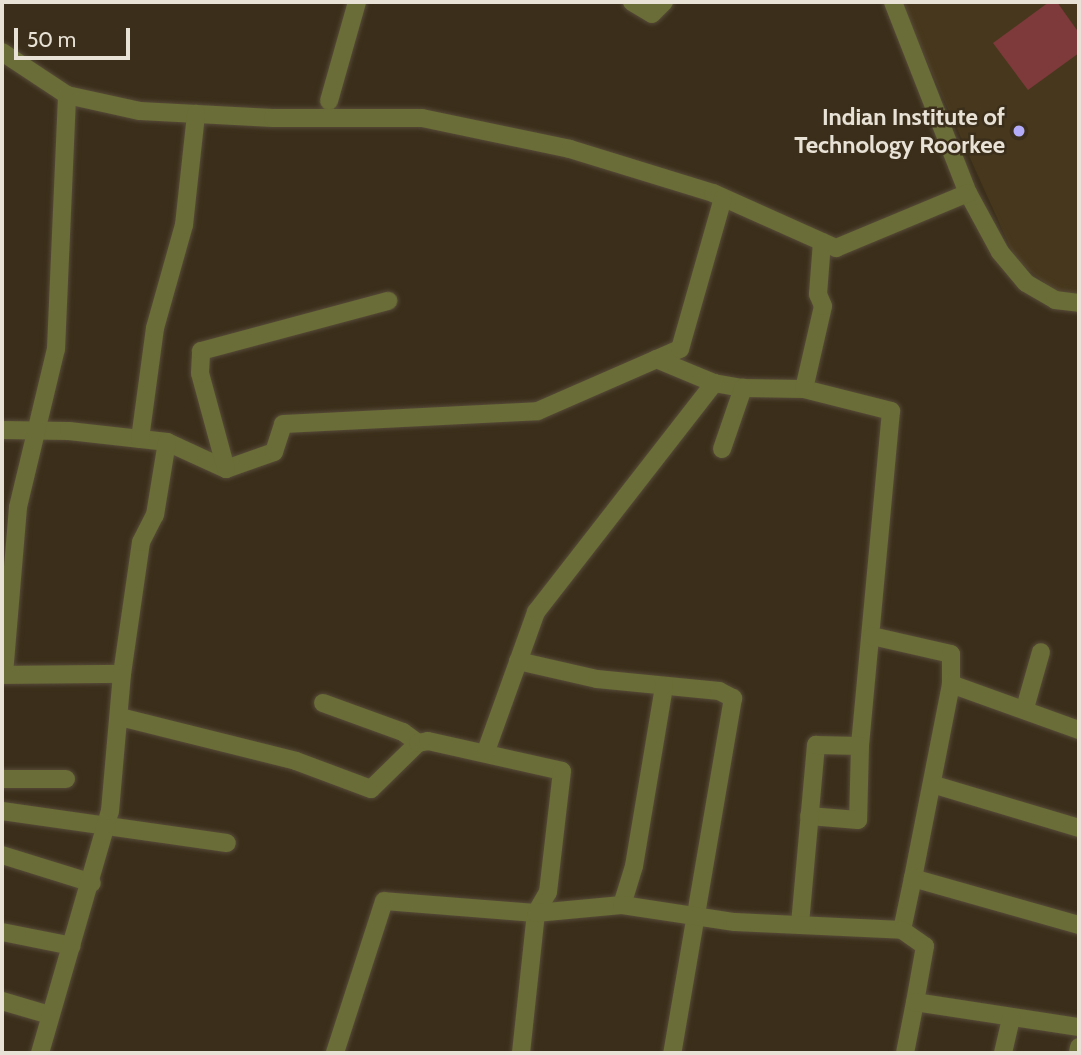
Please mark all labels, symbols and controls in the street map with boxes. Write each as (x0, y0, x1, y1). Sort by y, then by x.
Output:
scale bar (18, 14, 133, 58)
text: 50 m (27, 27, 76, 52)
place label: Indian Institute of Technology Roorkee (794, 103, 1005, 159)
marker: Indian Institute of Technology Roorkee (1011, 123, 1027, 139)

